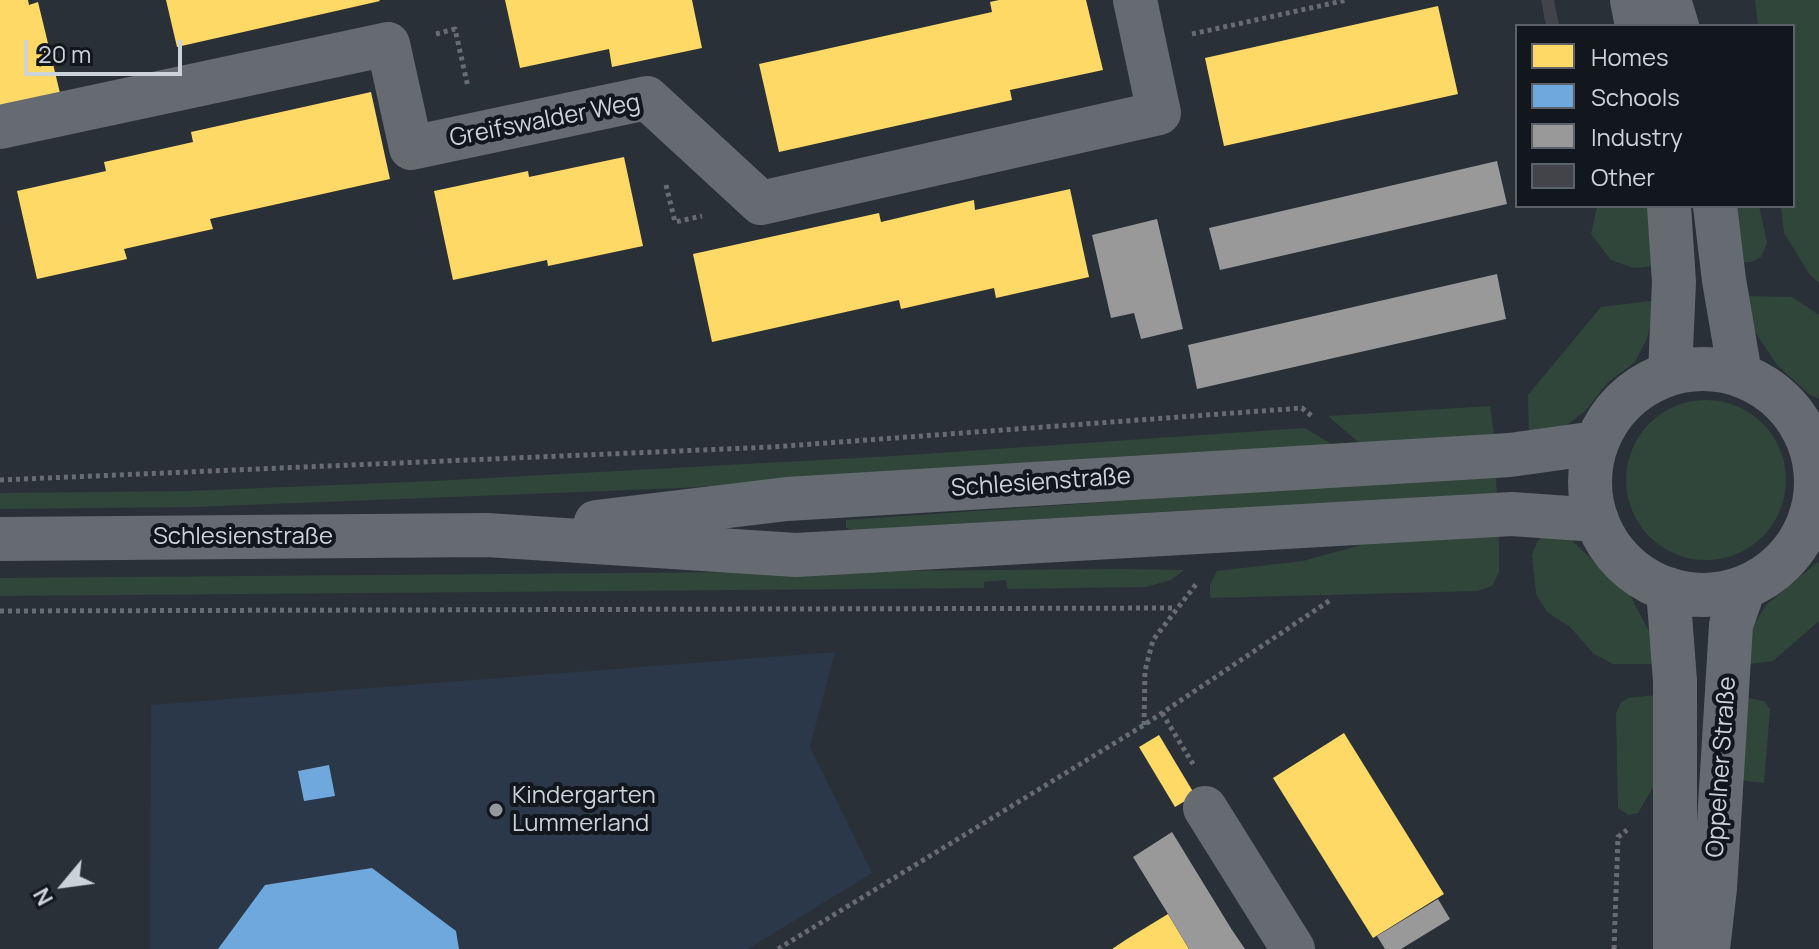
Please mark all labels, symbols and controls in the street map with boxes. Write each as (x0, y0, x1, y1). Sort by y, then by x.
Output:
scale bar (28, 24, 186, 74)
legend (1515, 24, 1795, 208)
text: 20 m (38, 37, 91, 70)
text: Homes (1591, 40, 1669, 73)
text: Schools (1591, 80, 1680, 113)
street label: Greifswalder Weg (447, 88, 643, 154)
text: Industry (1591, 120, 1683, 153)
text: Other (1591, 160, 1655, 193)
street label: Schlesienstraße (950, 462, 1132, 504)
street label: Schlesienstraße (153, 523, 333, 551)
street label: Oppelner Straße (1701, 676, 1743, 858)
place label: Kindergarten Lummerland (512, 782, 656, 838)
marker: Kindergarten Lummerland (487, 801, 505, 819)
north arrow (24, 845, 104, 925)
text: N (26, 882, 60, 911)

